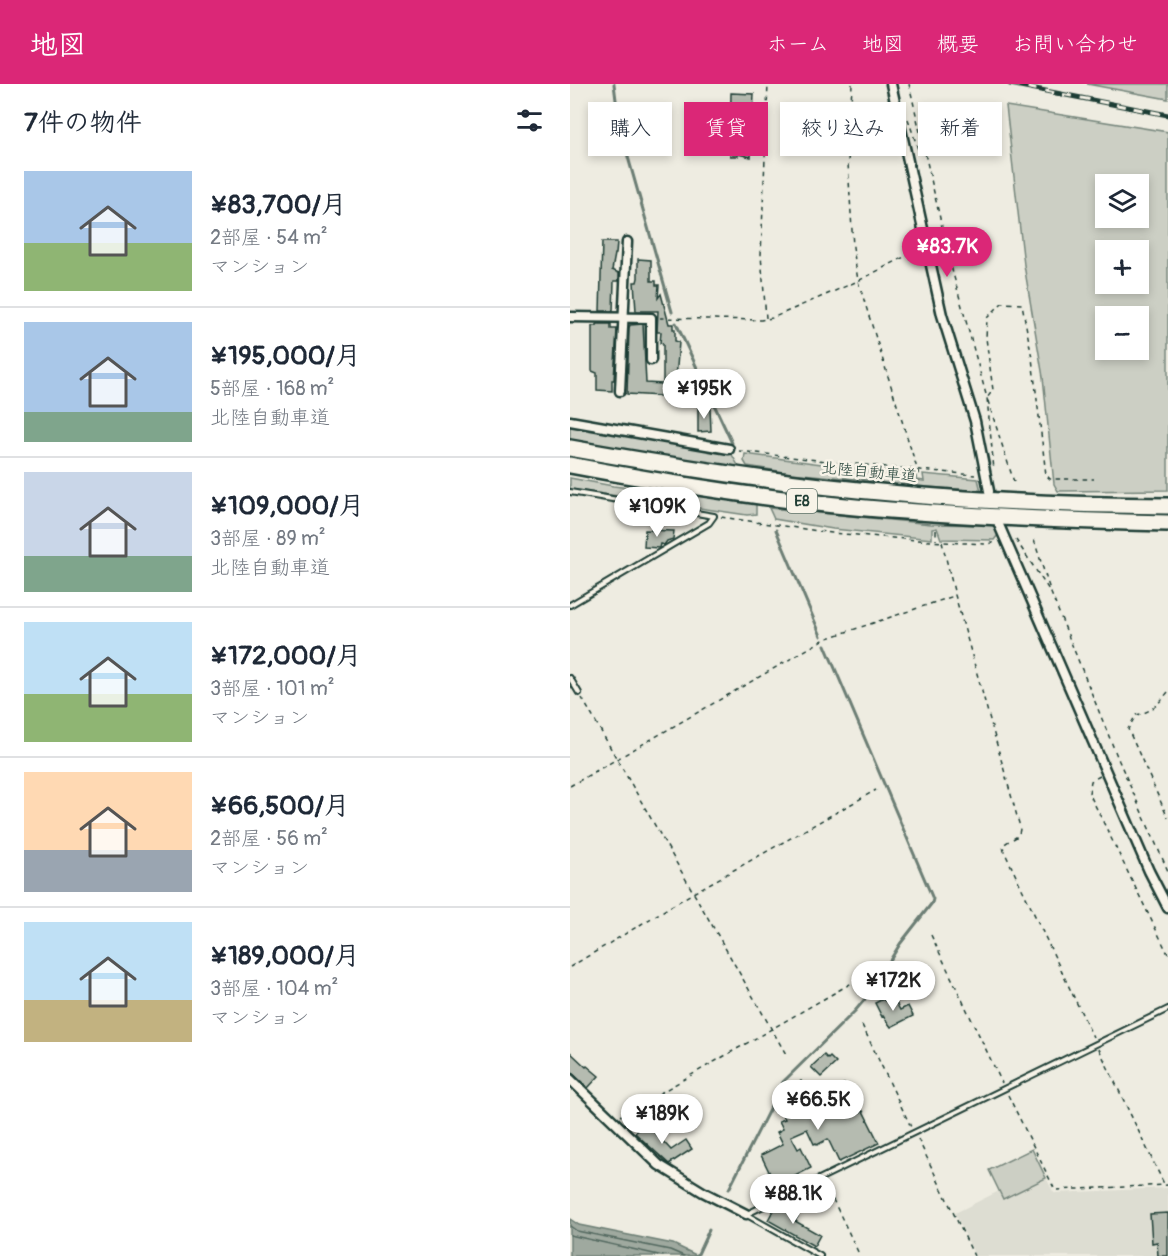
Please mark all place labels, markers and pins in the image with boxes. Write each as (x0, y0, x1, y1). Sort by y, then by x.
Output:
pin: ¥83.7K (898, 227, 996, 278)
pin: ¥195K (662, 369, 746, 420)
pin: ¥109K (615, 487, 699, 538)
pin: ¥172K (851, 961, 935, 1012)
pin: ¥66.5K (769, 1080, 867, 1131)
pin: ¥189K (620, 1094, 704, 1145)
pin: ¥88.1K (744, 1174, 842, 1225)

